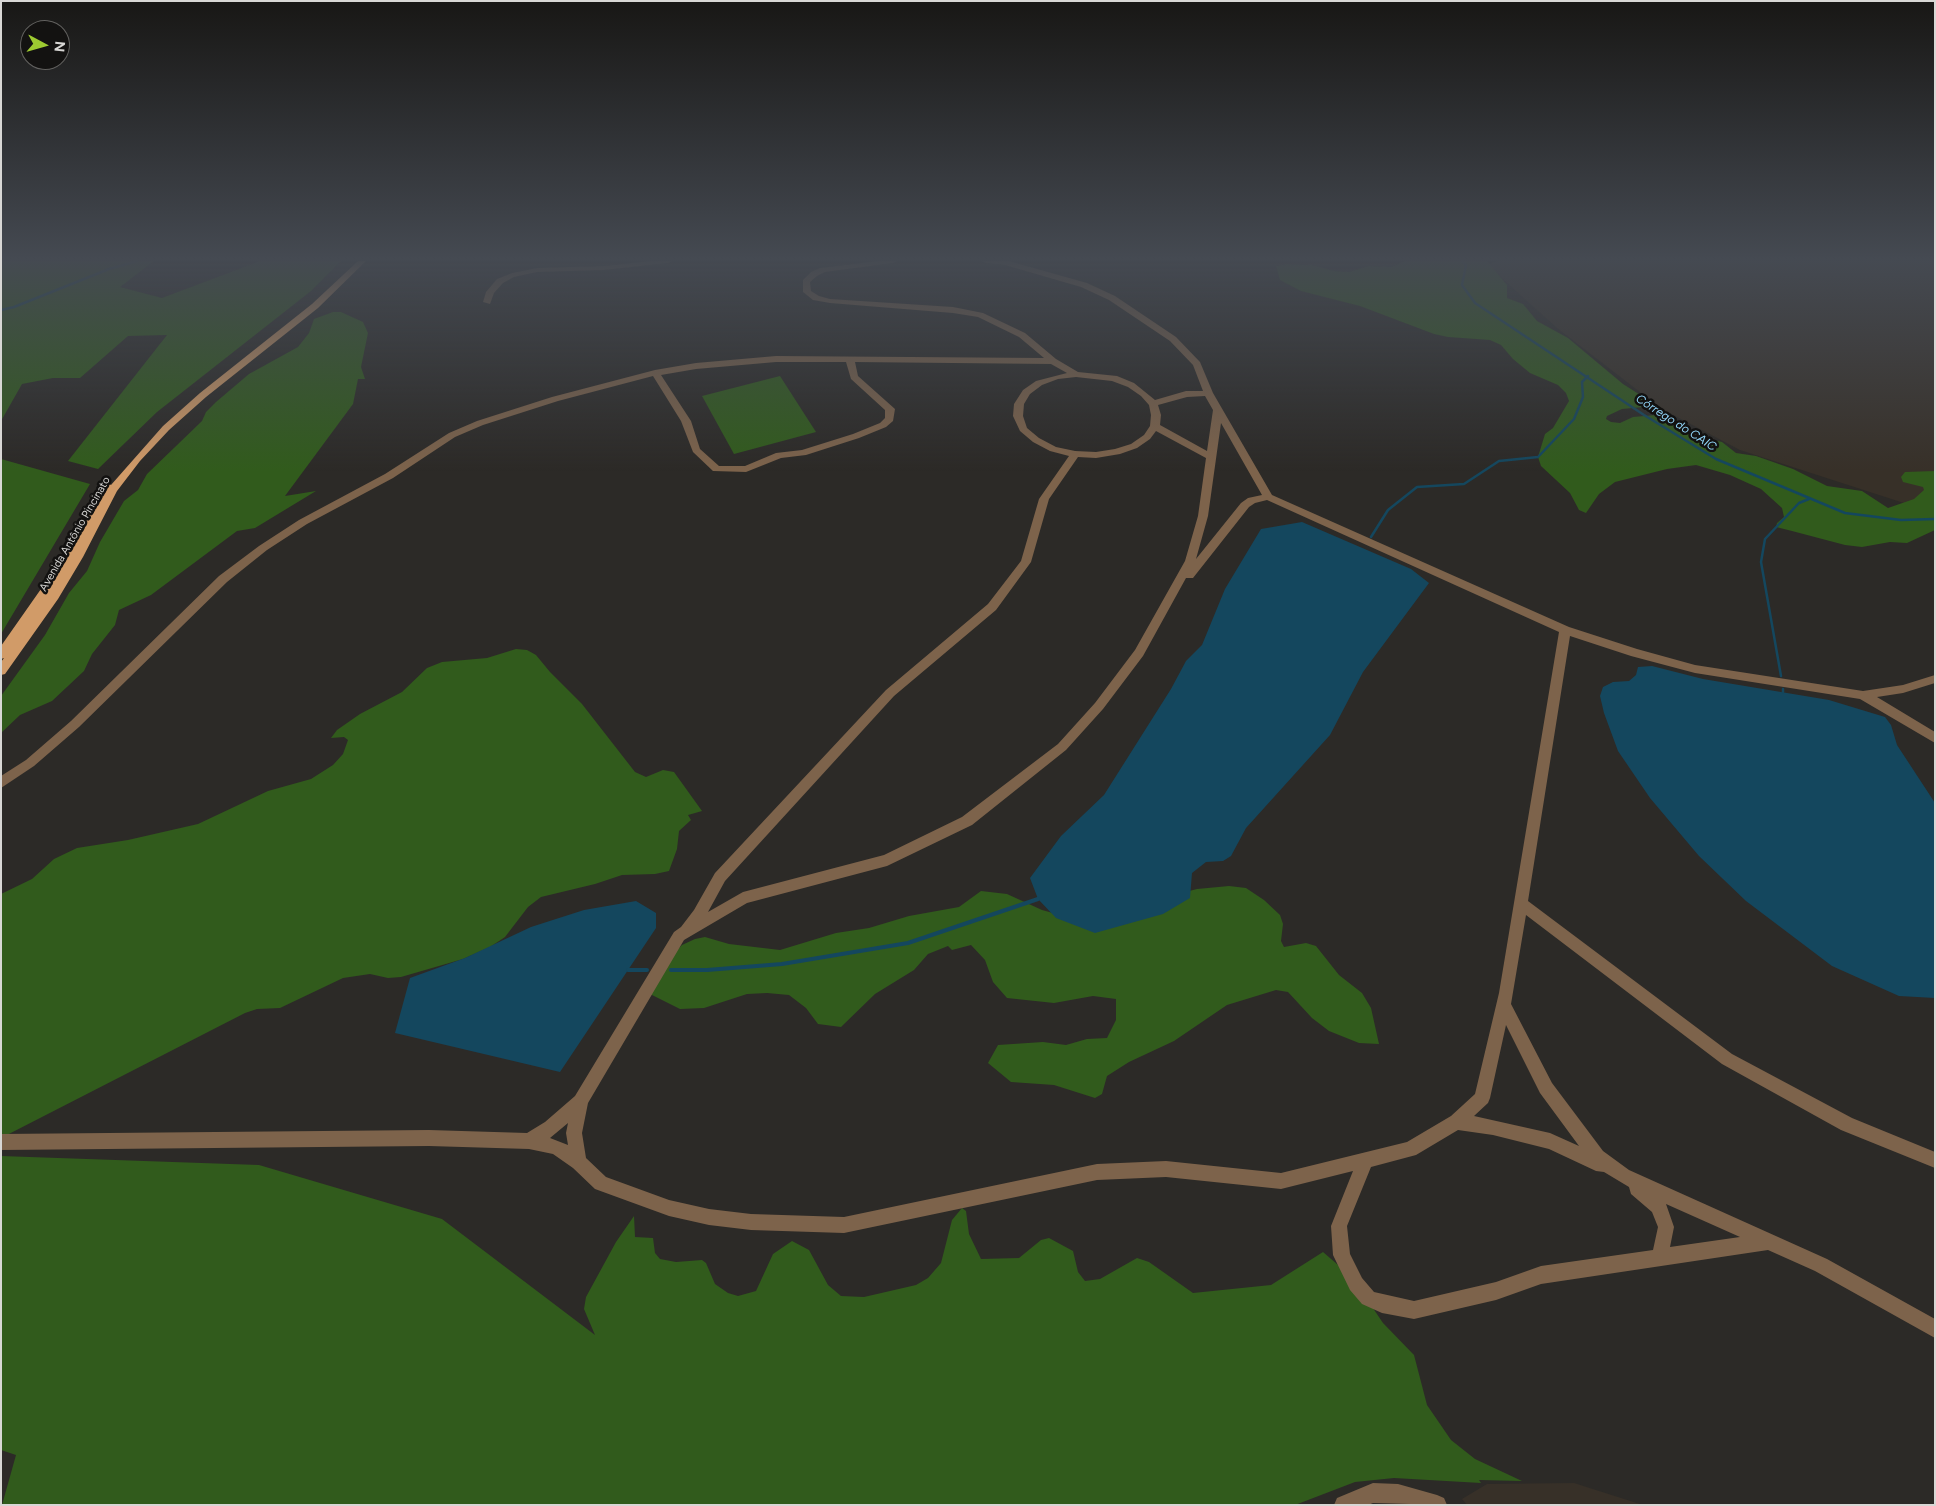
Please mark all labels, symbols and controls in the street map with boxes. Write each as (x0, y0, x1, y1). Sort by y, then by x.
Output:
north arrow (20, 20, 70, 70)
text: N (50, 40, 68, 53)
water label: Córrego do CAIC (1633, 392, 1719, 454)
street label: Avenida Antônio Pincinato (37, 474, 113, 594)

